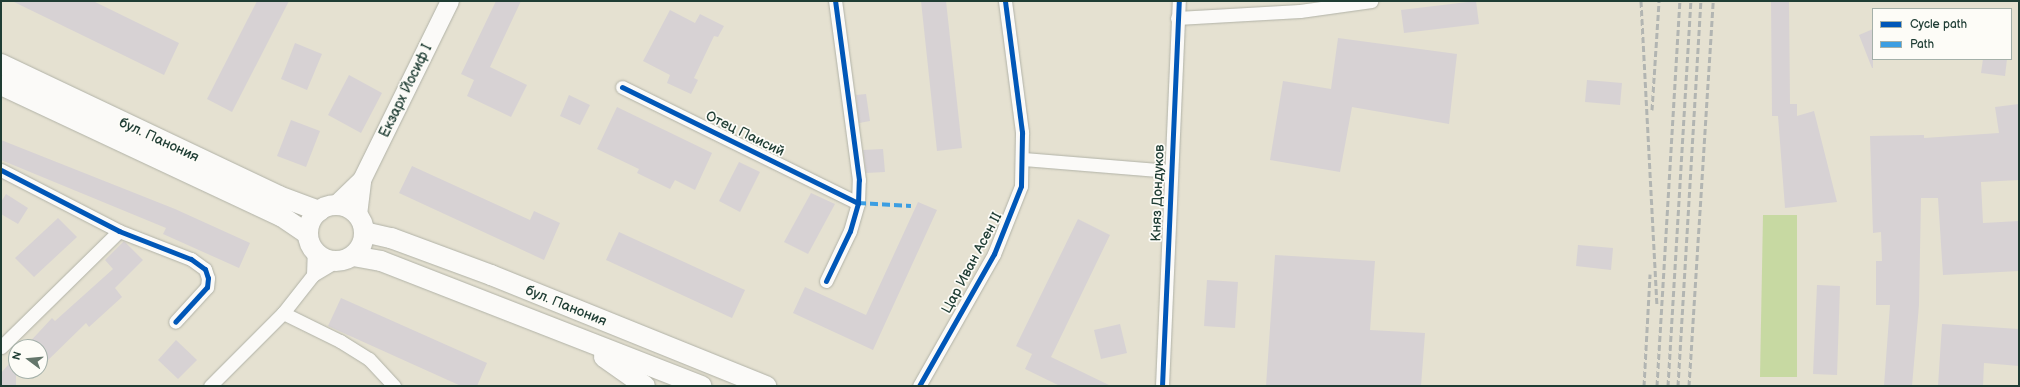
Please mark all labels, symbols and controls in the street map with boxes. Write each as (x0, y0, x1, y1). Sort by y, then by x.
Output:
legend (1872, 8, 2012, 60)
text: Cycle path (1910, 17, 1967, 32)
text: Path (1910, 37, 1934, 52)
street label: Екзарх Йосиф I (376, 42, 436, 140)
street label: Отец Паисий (703, 108, 787, 160)
street label: бул. Панония (116, 114, 202, 166)
street label: Княз Дондуков (1148, 144, 1168, 242)
street label: Цар Иван Асен II (938, 210, 1006, 316)
street label: бул. Панония (523, 282, 609, 330)
north arrow (8, 339, 48, 379)
text: N (10, 350, 24, 362)

